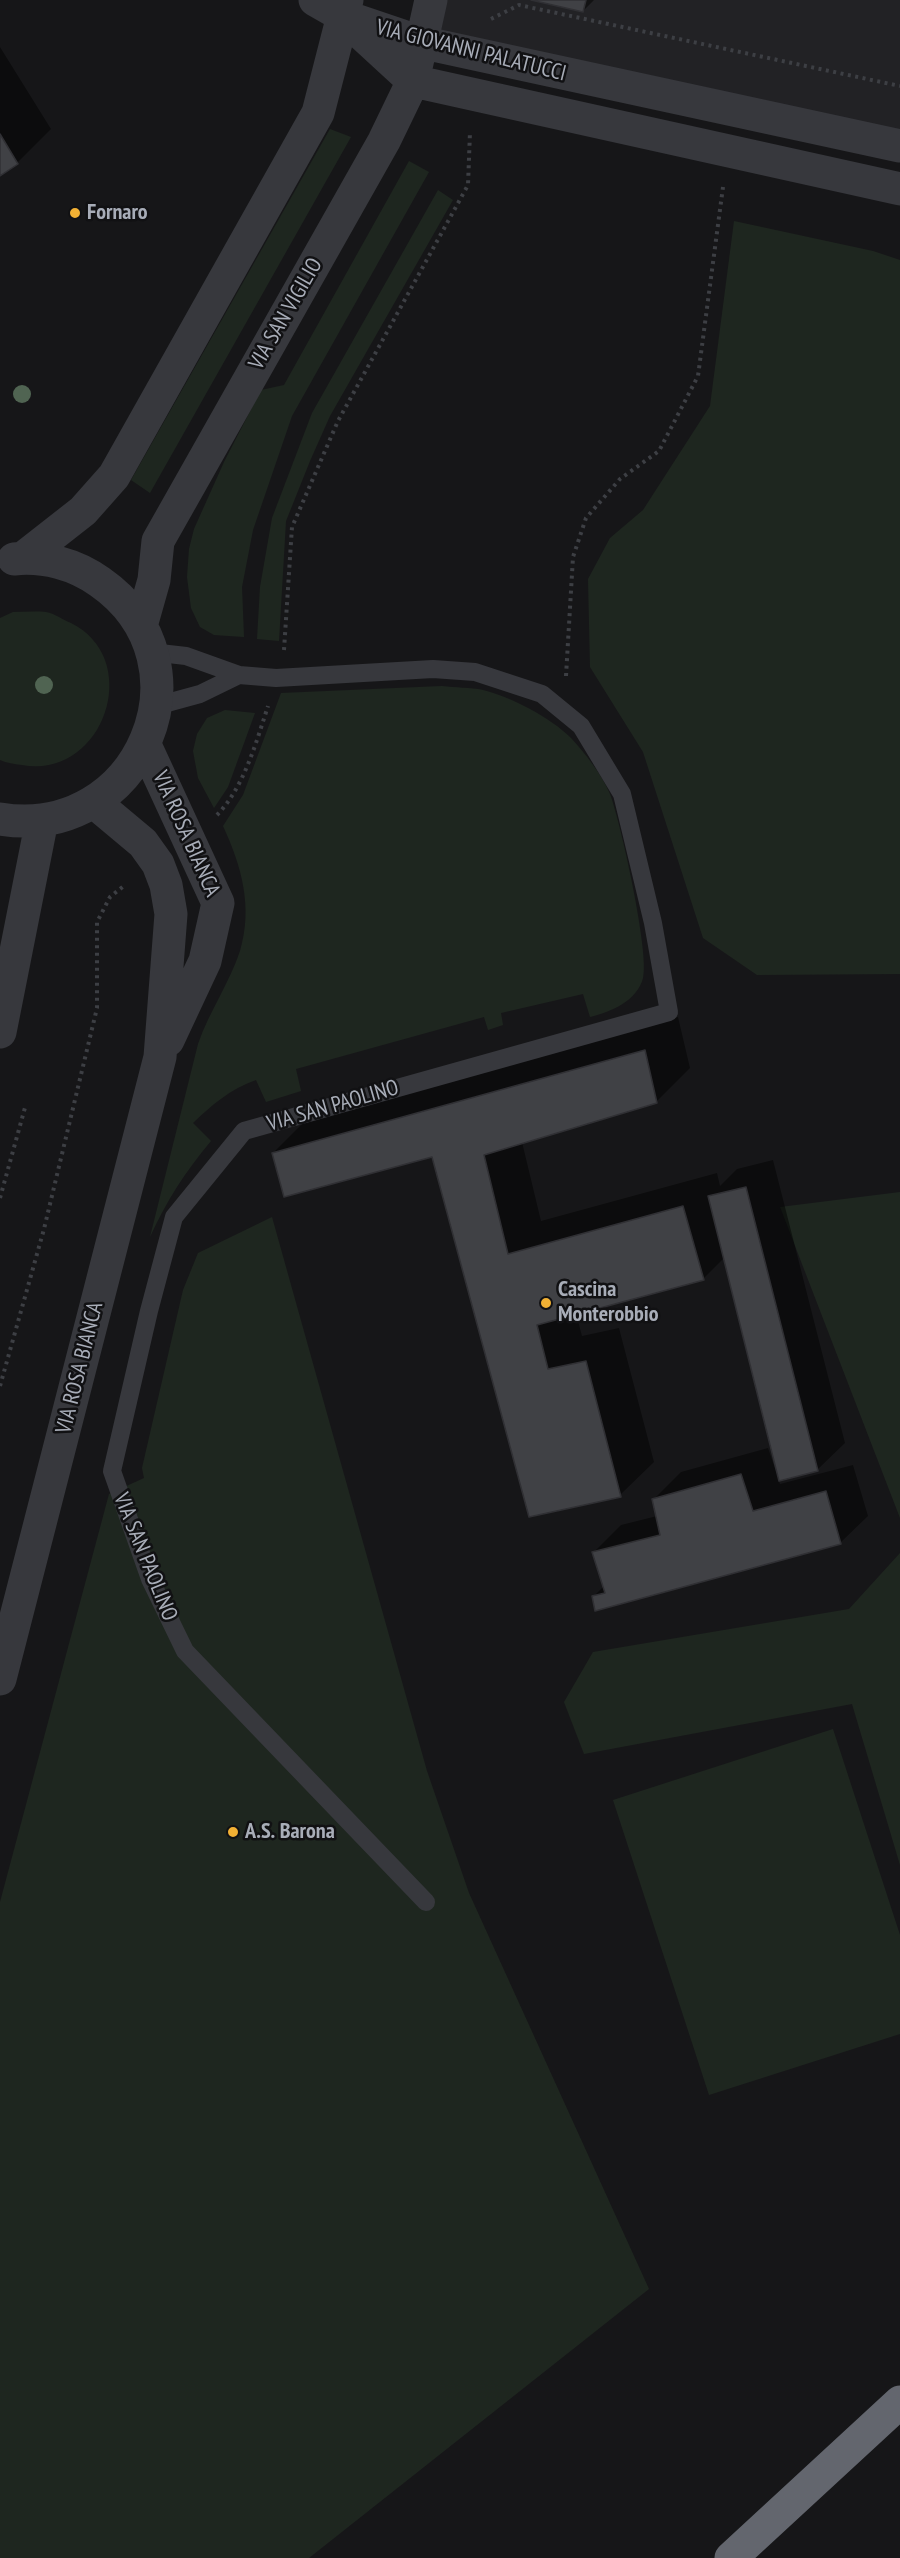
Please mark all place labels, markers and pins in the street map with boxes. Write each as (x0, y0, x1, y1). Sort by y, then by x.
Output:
place label: Fornaro (87, 200, 148, 226)
marker: Fornaro (68, 206, 82, 220)
place label: Cascina Monterobbio (558, 1277, 659, 1328)
marker: Cascina Monterobbio (539, 1296, 553, 1310)
place label: A.S. Barona (245, 1819, 335, 1845)
marker: A.S. Barona (226, 1825, 240, 1839)

